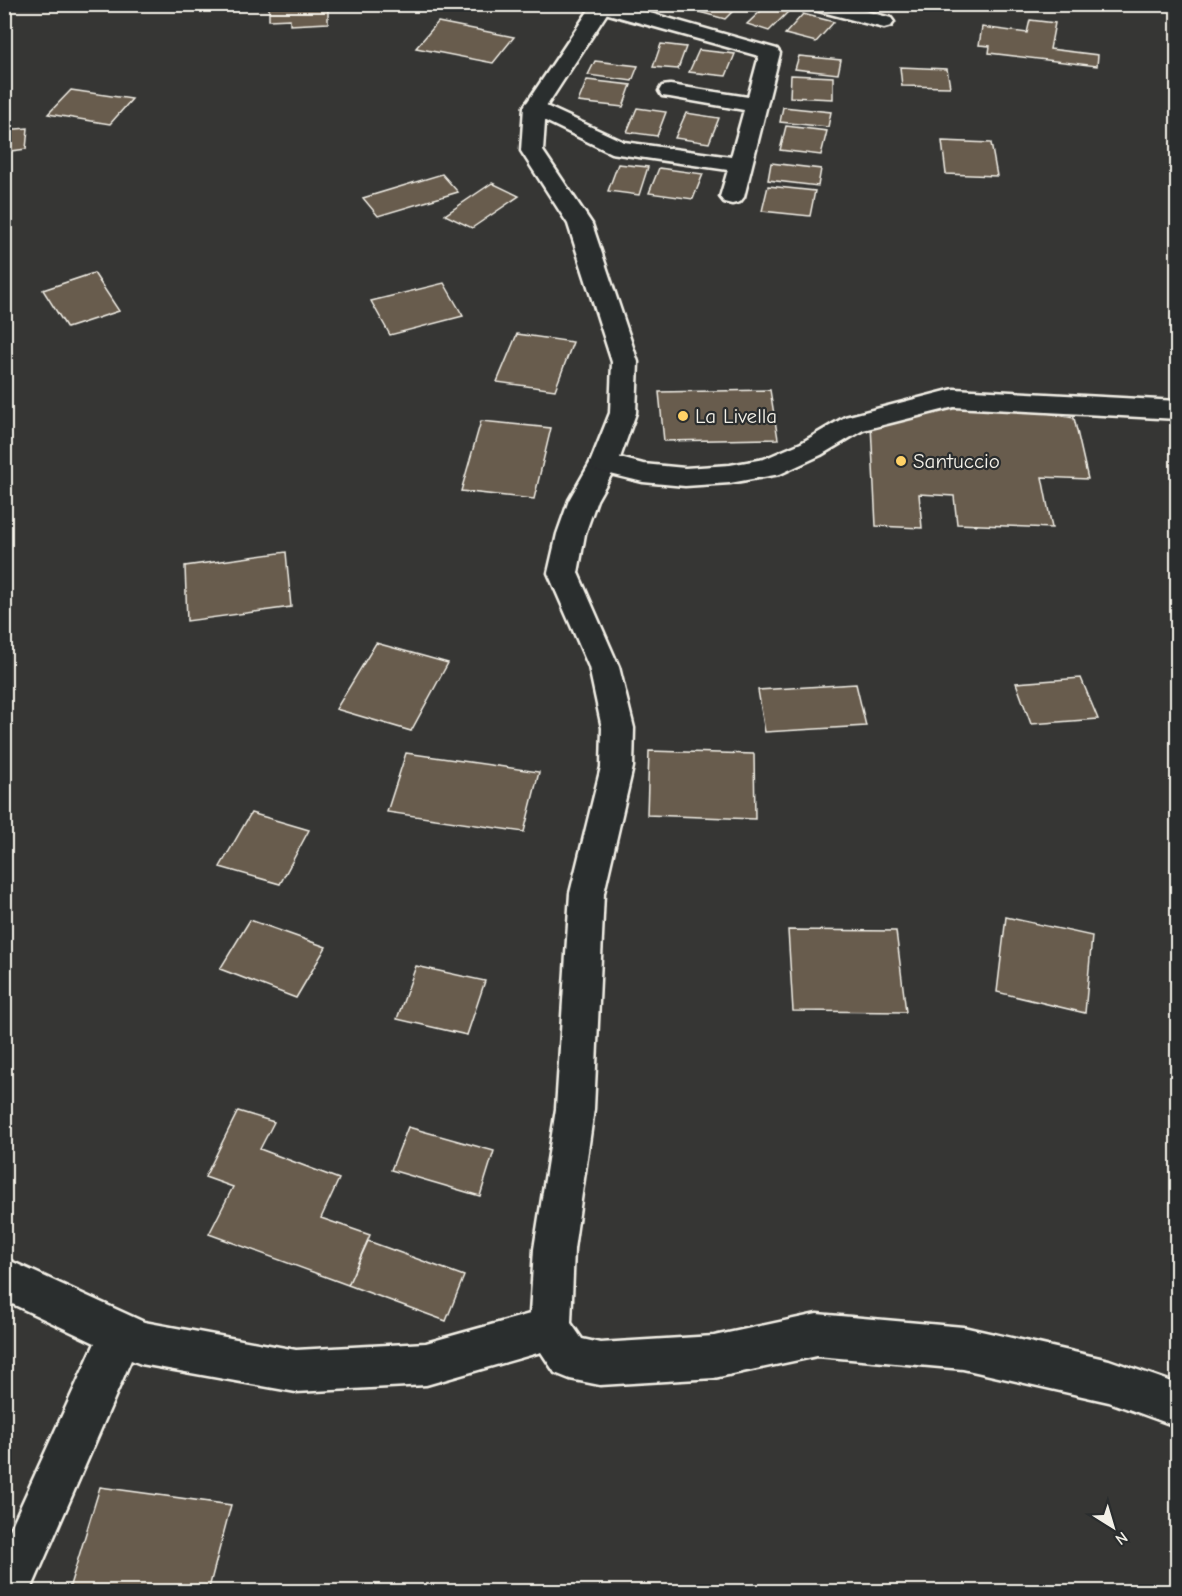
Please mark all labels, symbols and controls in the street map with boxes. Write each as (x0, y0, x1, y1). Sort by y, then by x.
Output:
place label: La Livella (695, 404, 777, 428)
marker: La Livella (676, 409, 690, 423)
place label: Santuccio (913, 449, 1000, 473)
marker: Santuccio (894, 454, 908, 468)
north arrow (1083, 1497, 1143, 1557)
text: N (1112, 1528, 1131, 1549)

